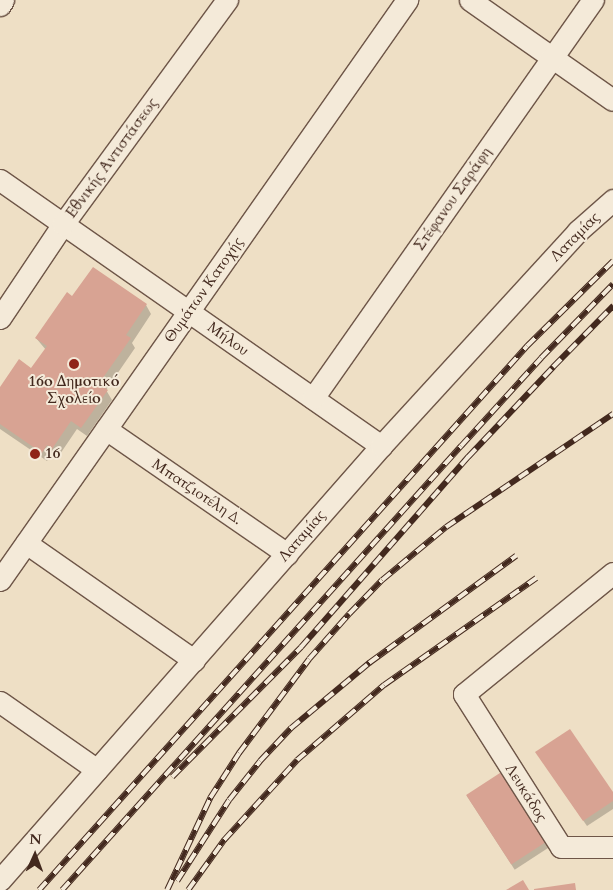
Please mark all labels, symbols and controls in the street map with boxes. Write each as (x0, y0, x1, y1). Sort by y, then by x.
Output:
street label: Εθνικής Αντιστάσεως (62, 94, 162, 222)
street label: Στέφανου Σαράφη (411, 144, 495, 254)
street label: Λαταμίας (546, 208, 604, 266)
street label: Θυμάτων Κατοχής (161, 233, 247, 347)
street label: Μήλου (204, 318, 252, 360)
marker: 16o Δημοτικό Σχολείο (68, 358, 80, 370)
place label: 16o Δημοτικό Σχολείο (29, 372, 119, 407)
place label: 16 (45, 445, 60, 463)
marker: 16 (29, 448, 41, 460)
street label: Μπατζιοτέλη Δ. (149, 455, 245, 529)
street label: Λαταμίας (275, 506, 329, 566)
street label: Λευκάδος (501, 761, 551, 825)
north arrow (10, 830, 60, 880)
text: N (29, 830, 42, 849)

